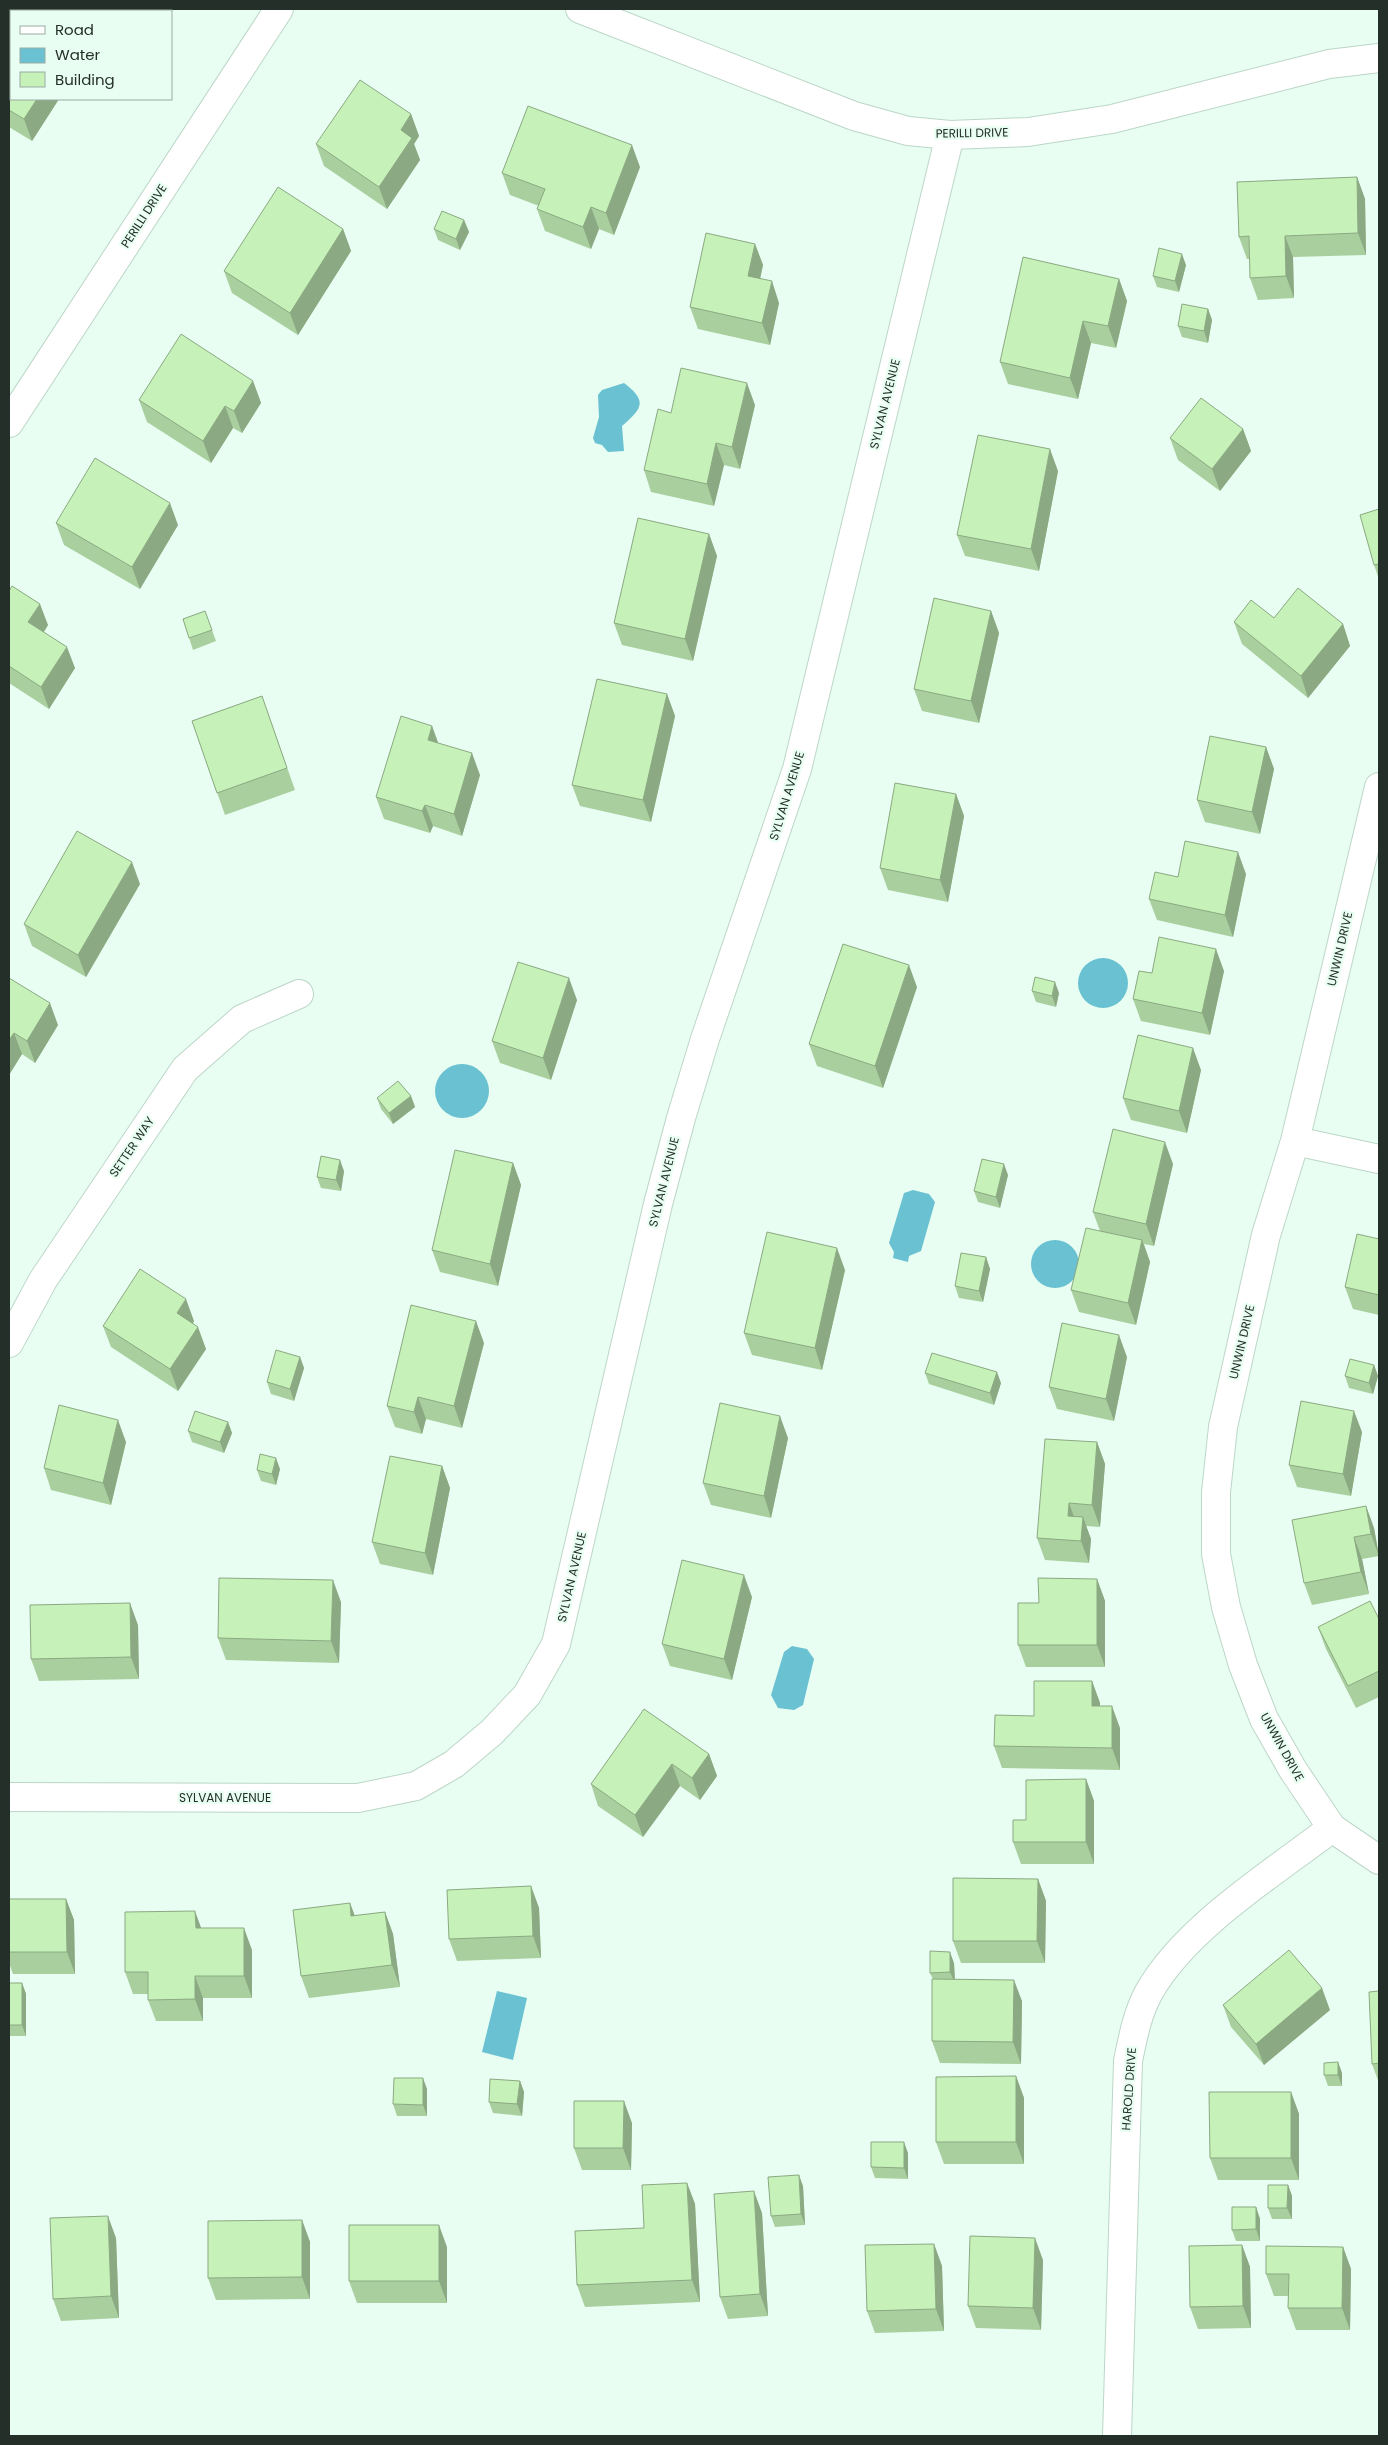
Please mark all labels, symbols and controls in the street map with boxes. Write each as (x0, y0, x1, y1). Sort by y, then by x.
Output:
legend (10, 10, 172, 100)
text: Road (55, 19, 94, 40)
text: Water (55, 44, 101, 65)
text: Building (55, 69, 115, 90)
street label: PERILLI DRIVE (935, 123, 1009, 142)
street label: PERILLI DRIVE (117, 181, 171, 251)
street label: SYLVAN AVENUE (865, 357, 904, 451)
street label: SYLVAN AVENUE (765, 749, 808, 842)
street label: UNWIN DRIVE (1323, 910, 1356, 988)
street label: SETTER WAY (105, 1113, 158, 1180)
street label: SYLVAN AVENUE (644, 1135, 683, 1229)
street label: UNWIN DRIVE (1225, 1303, 1258, 1381)
street label: SYLVAN AVENUE (553, 1530, 590, 1624)
street label: UNWIN DRIVE (1257, 1709, 1308, 1784)
street label: SYLVAN AVENUE (179, 1789, 271, 1806)
street label: HAROLD DRIVE (1117, 2047, 1140, 2131)

